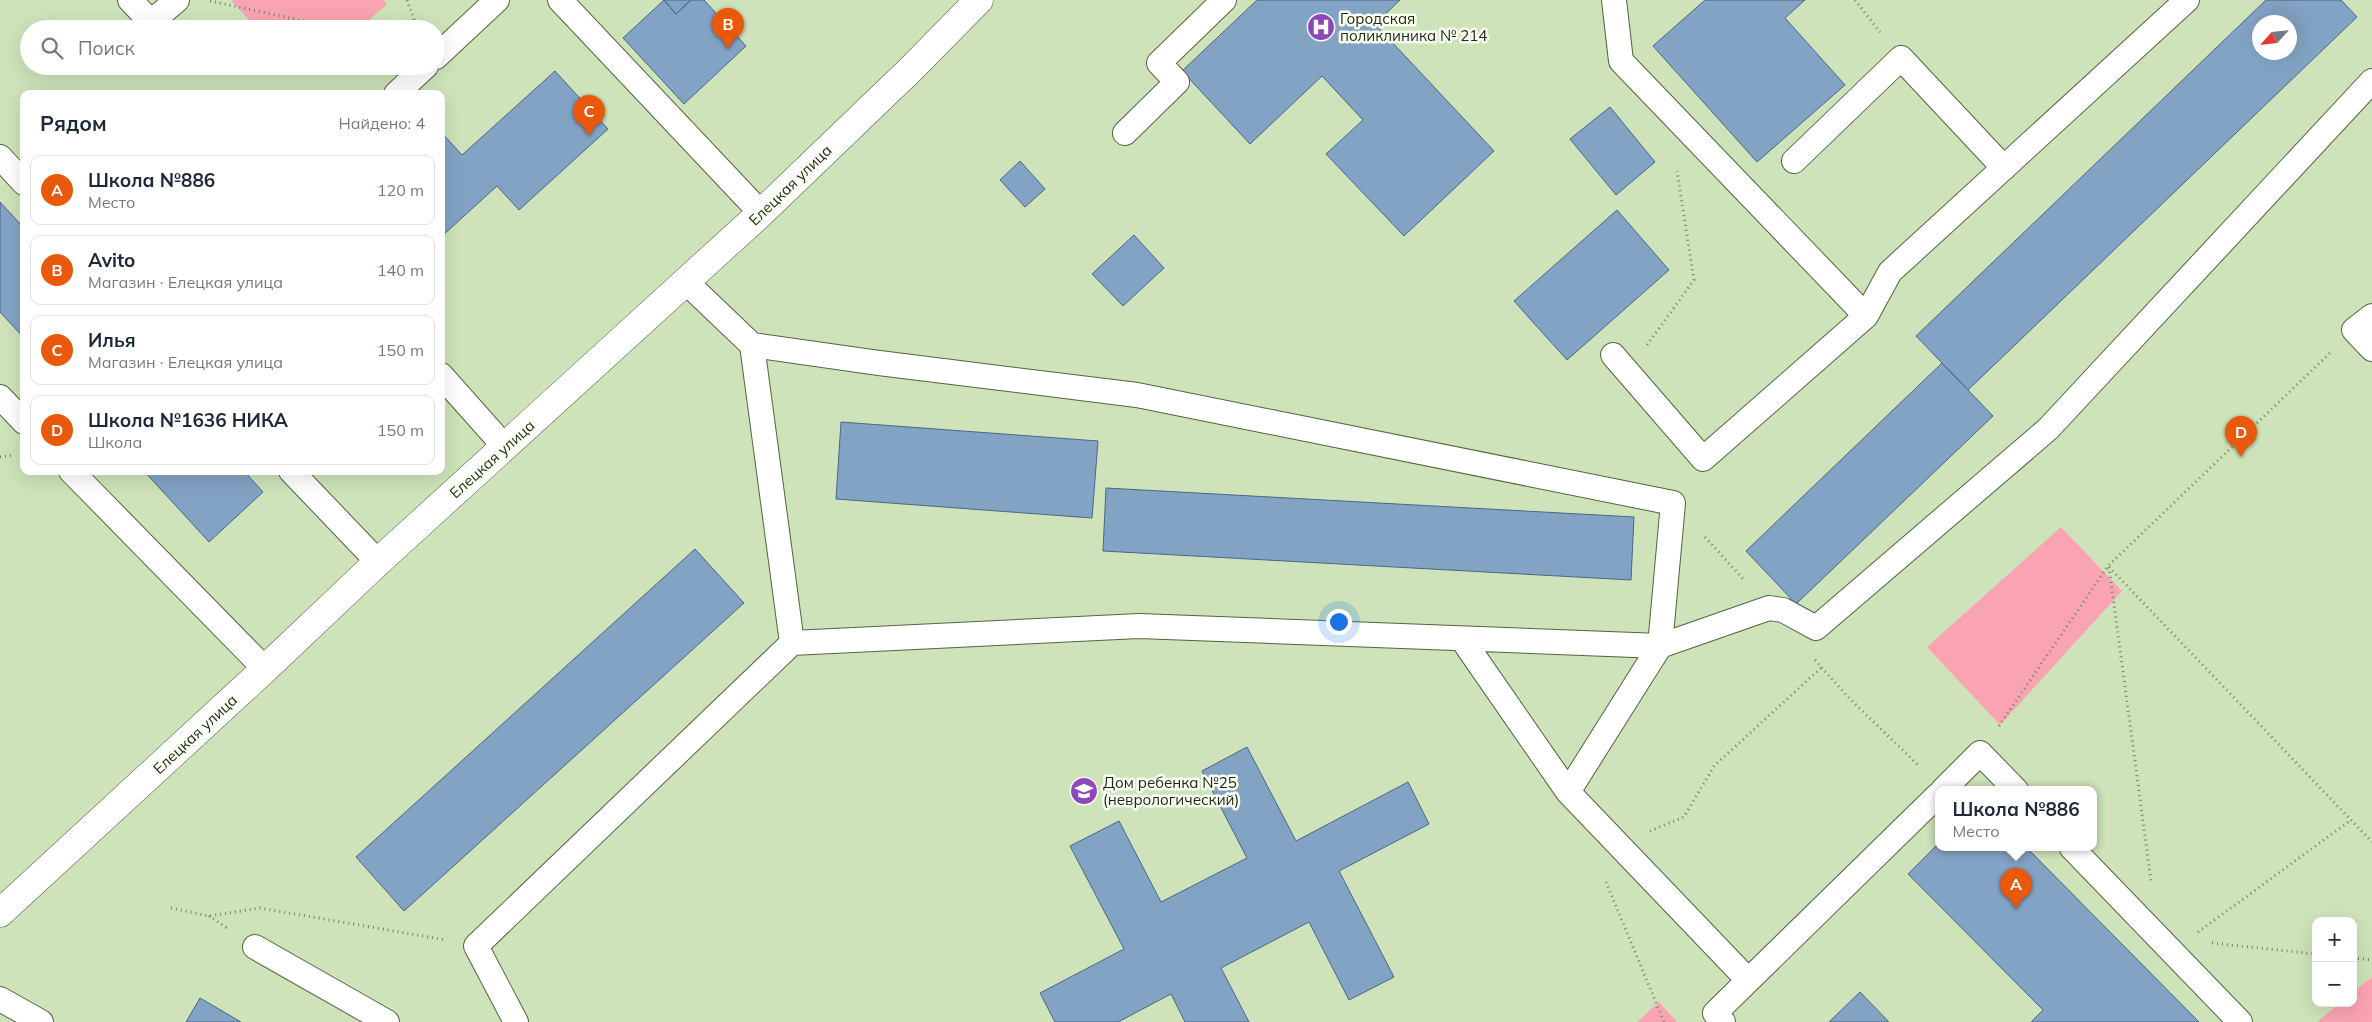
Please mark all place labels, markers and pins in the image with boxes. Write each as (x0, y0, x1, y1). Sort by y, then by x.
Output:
pin: B (712, 8, 744, 49)
place label: Городская поликлиника № 214 (1340, 9, 1487, 45)
hospital icon: Городская поликлиника № 214 (1306, 12, 1336, 42)
pin: C (573, 95, 605, 136)
pin: D (2225, 416, 2257, 457)
place label: Дом ребенка №25 (неврологический) (1103, 773, 1239, 809)
school or university icon: Дом ребенка №25 (неврологический) (1069, 776, 1099, 806)
pin: A (2000, 868, 2032, 909)

